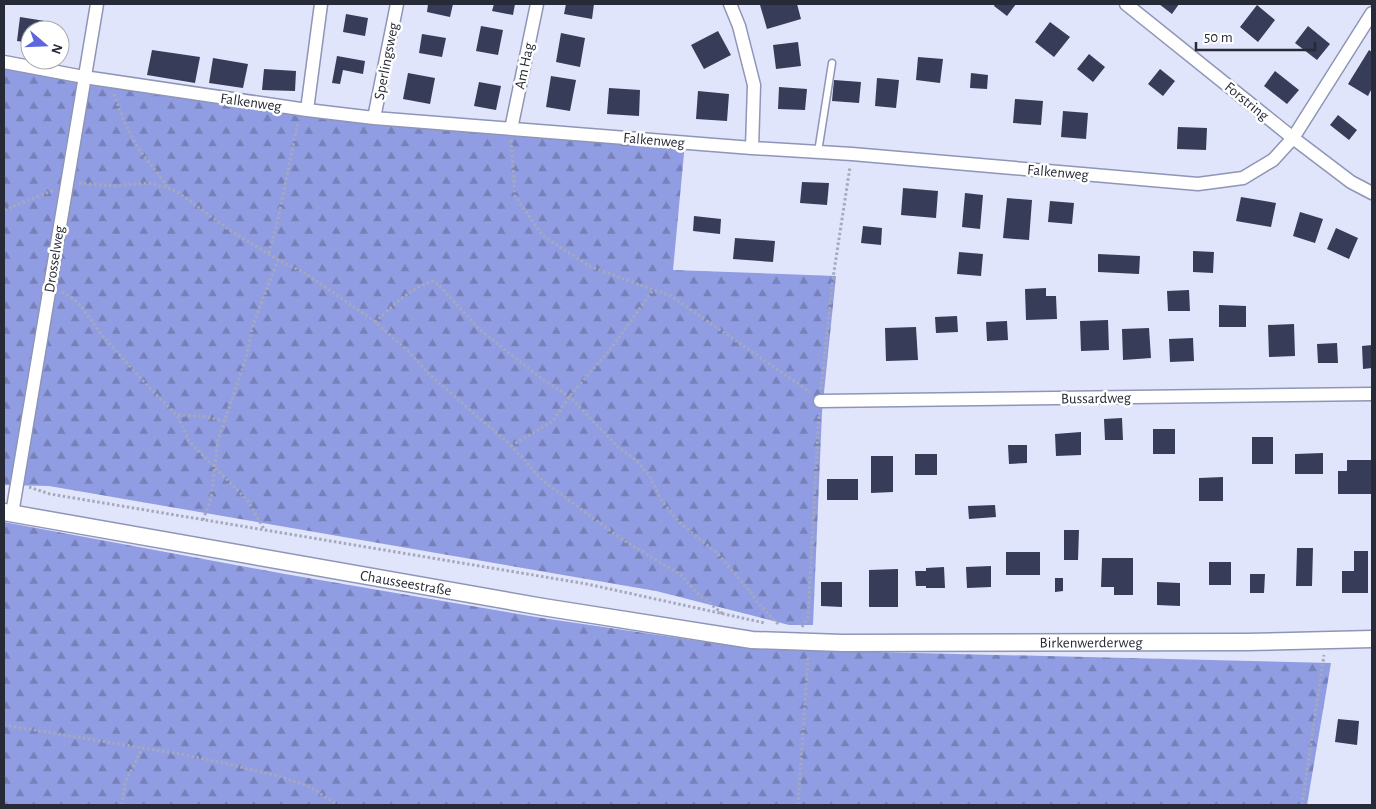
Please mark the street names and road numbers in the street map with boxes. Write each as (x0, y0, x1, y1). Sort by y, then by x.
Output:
street label: Sperlingsweg (372, 21, 401, 101)
street label: Am Hag (512, 41, 537, 91)
street label: Forstring (1222, 79, 1272, 124)
street label: Falkenweg (219, 91, 283, 114)
street label: Falkenweg (623, 130, 686, 151)
street label: Falkenweg (1027, 162, 1090, 183)
street label: Drosselweg (42, 224, 67, 294)
street label: Bussardweg (1061, 390, 1132, 407)
street label: Chausseestraße (359, 568, 453, 599)
street label: Birkenwerderweg (1040, 635, 1143, 651)

